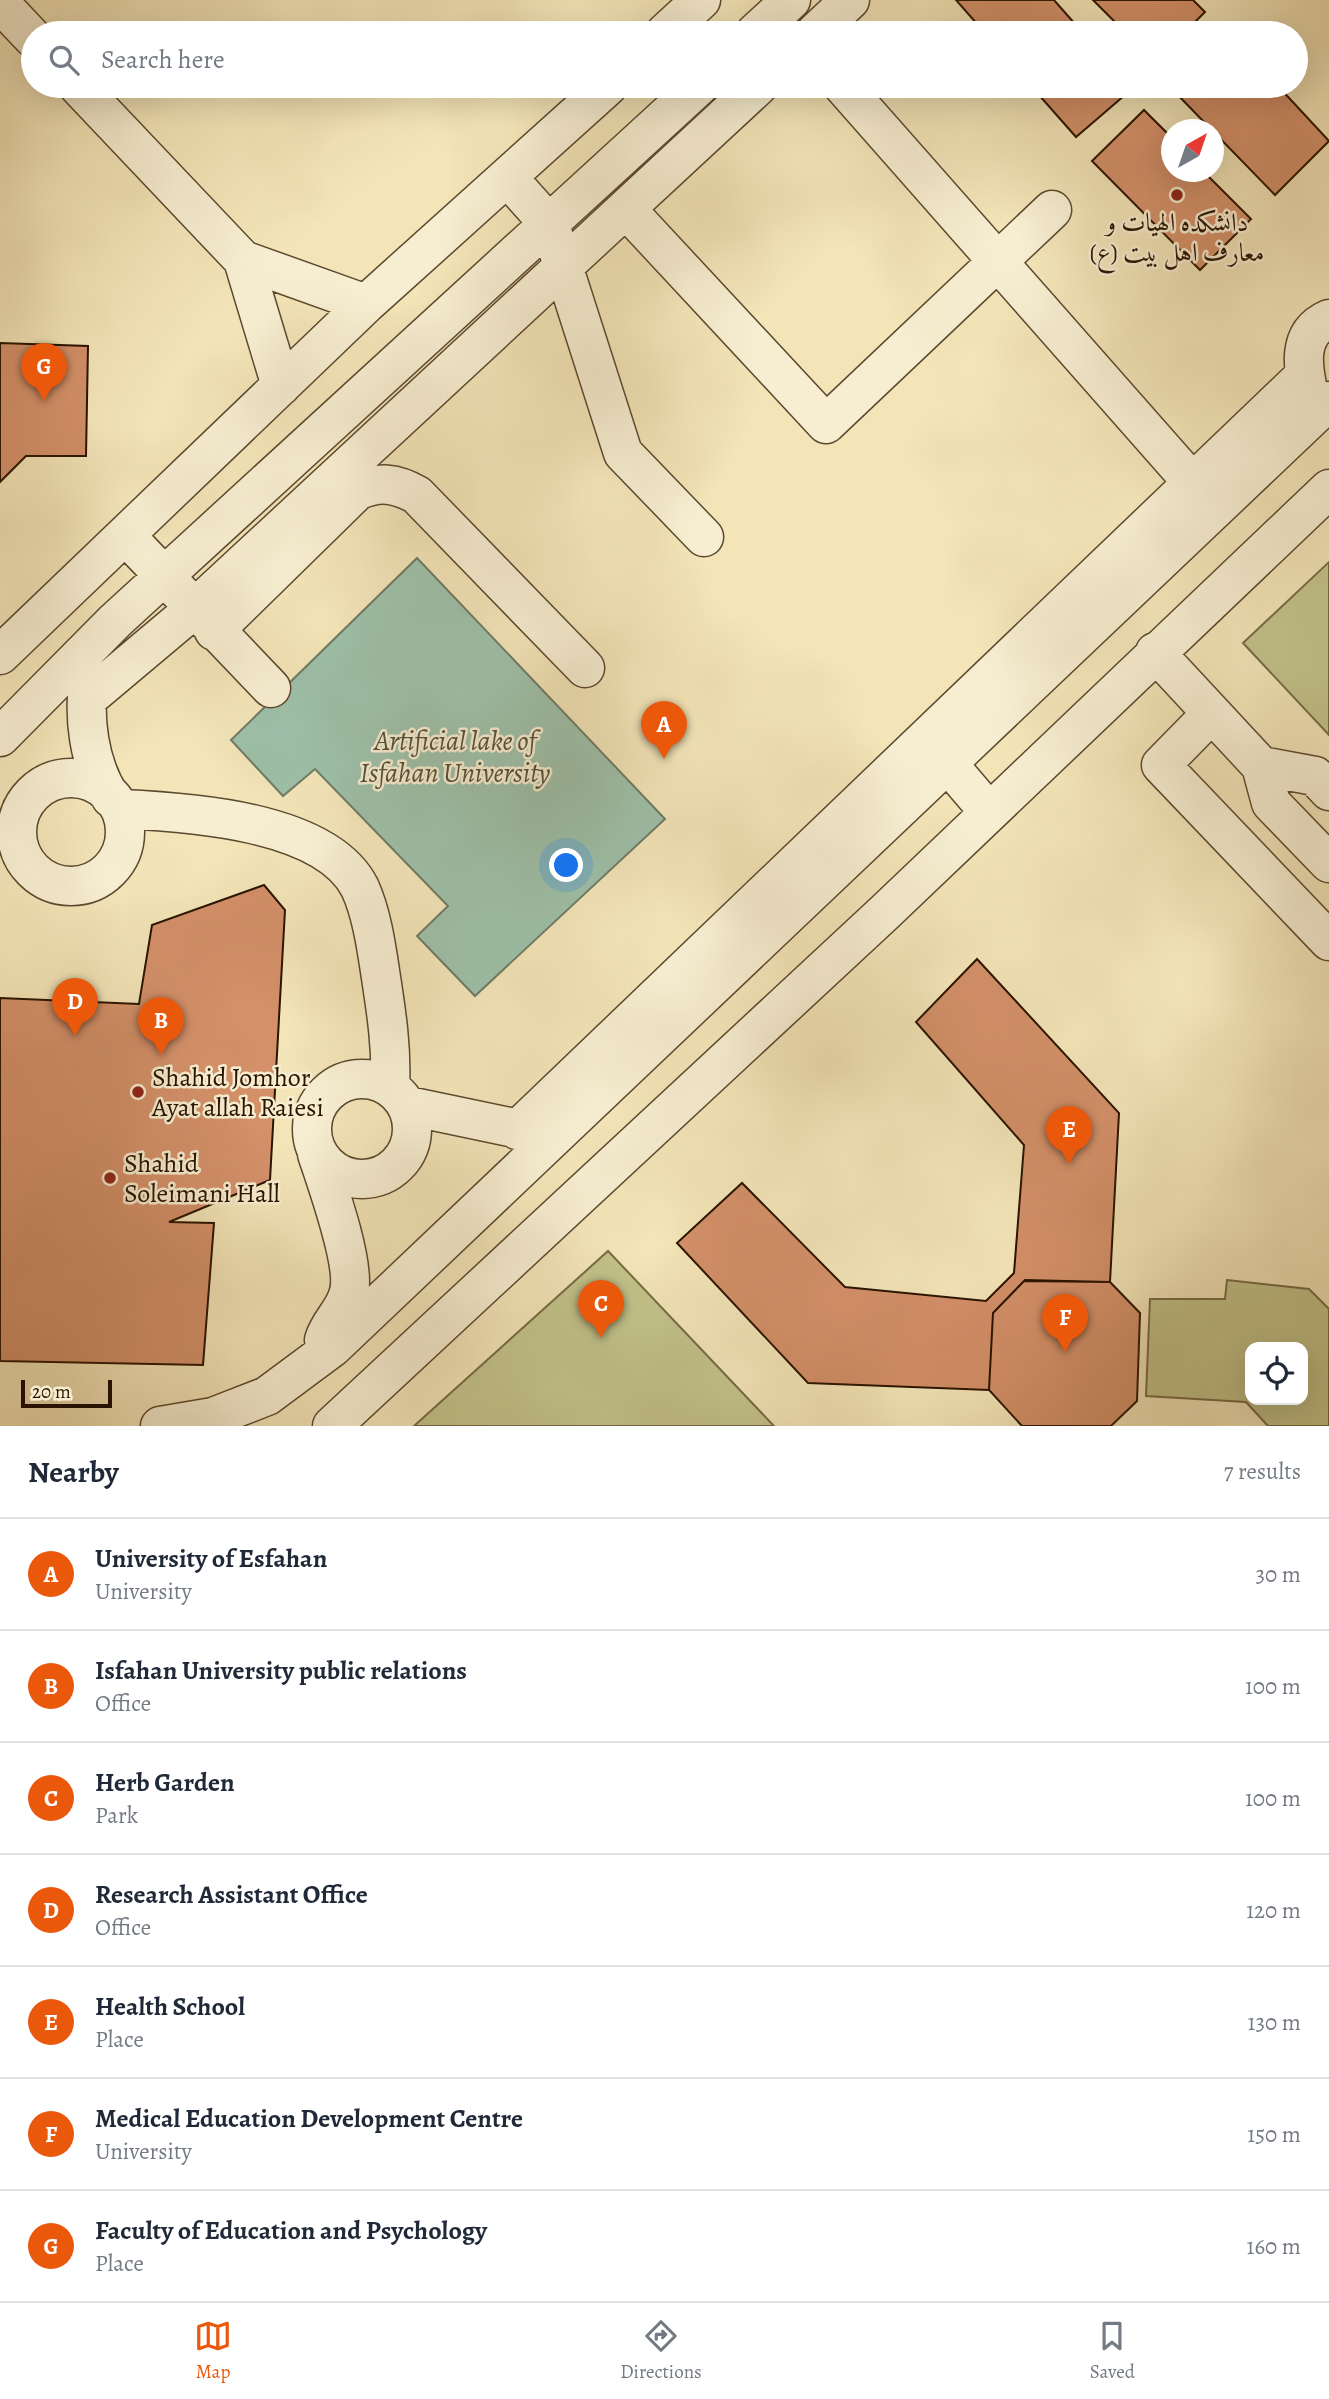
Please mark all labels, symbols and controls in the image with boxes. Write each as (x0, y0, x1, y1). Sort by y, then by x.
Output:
search box (21, 21, 1308, 98)
icon: search (45, 41, 83, 79)
text: Search here (101, 42, 225, 77)
north arrow (1161, 119, 1224, 182)
marker: دانشکده الهیات و معارف اهل بیت (ع) (1169, 187, 1185, 203)
place label: دانشکده الهیات و معارف اهل بیت (ع) (1090, 205, 1264, 274)
pin: G (21, 343, 67, 401)
pin: A (641, 701, 687, 759)
water label: Artificial lake of Isfahan University (360, 722, 550, 792)
your location (549, 848, 583, 882)
pin: D (52, 978, 98, 1036)
pin: B (138, 997, 184, 1055)
place label: Shahid Jomhor Ayat allah Raiesi (151, 1060, 324, 1125)
marker: Shahid Jomhor Ayat allah Raiesi (130, 1084, 146, 1100)
pin: E (1046, 1106, 1092, 1164)
place label: Shahid Soleimani Hall (124, 1146, 280, 1211)
marker: Shahid Soleimani Hall (102, 1170, 118, 1186)
pin: C (578, 1280, 624, 1338)
pin: F (1042, 1294, 1088, 1352)
map controls (1245, 1342, 1308, 1405)
button: locate (1245, 1342, 1308, 1405)
scale bar (21, 1377, 112, 1409)
text: 20 m (32, 1379, 71, 1405)
text: Nearby (28, 1452, 119, 1492)
text: 7 results (1224, 1456, 1301, 1487)
text: University of Esfahan (95, 1541, 327, 1576)
text: A (44, 1559, 58, 1590)
text: 30 m (1255, 1559, 1301, 1590)
text: University (95, 1576, 192, 1607)
text: Isfahan University public relations (95, 1653, 467, 1688)
text: B (44, 1671, 58, 1702)
text: 100 m (1245, 1671, 1301, 1702)
text: Office (95, 1688, 151, 1719)
text: Herb Garden (95, 1765, 235, 1800)
text: C (44, 1783, 58, 1814)
text: 100 m (1245, 1783, 1301, 1814)
text: Park (95, 1800, 138, 1831)
text: Research Assistant Office (95, 1877, 368, 1912)
text: D (43, 1895, 59, 1926)
text: 120 m (1246, 1895, 1301, 1926)
text: Office (95, 1912, 151, 1943)
text: Health School (95, 1989, 245, 2024)
text: E (44, 2007, 58, 2038)
text: 130 m (1248, 2007, 1301, 2038)
text: Place (95, 2024, 144, 2055)
text: Medical Education Development Centre (95, 2101, 523, 2136)
text: F (45, 2119, 57, 2150)
text: 150 m (1247, 2119, 1301, 2150)
text: University (95, 2136, 192, 2167)
text: Faculty of Education and Psychology (95, 2213, 487, 2248)
text: G (43, 2231, 59, 2262)
text: 160 m (1247, 2231, 1301, 2262)
text: Place (95, 2248, 144, 2279)
tab: Map (194, 2317, 232, 2385)
tab: Directions (620, 2317, 702, 2385)
tab: Saved (1090, 2317, 1135, 2385)

